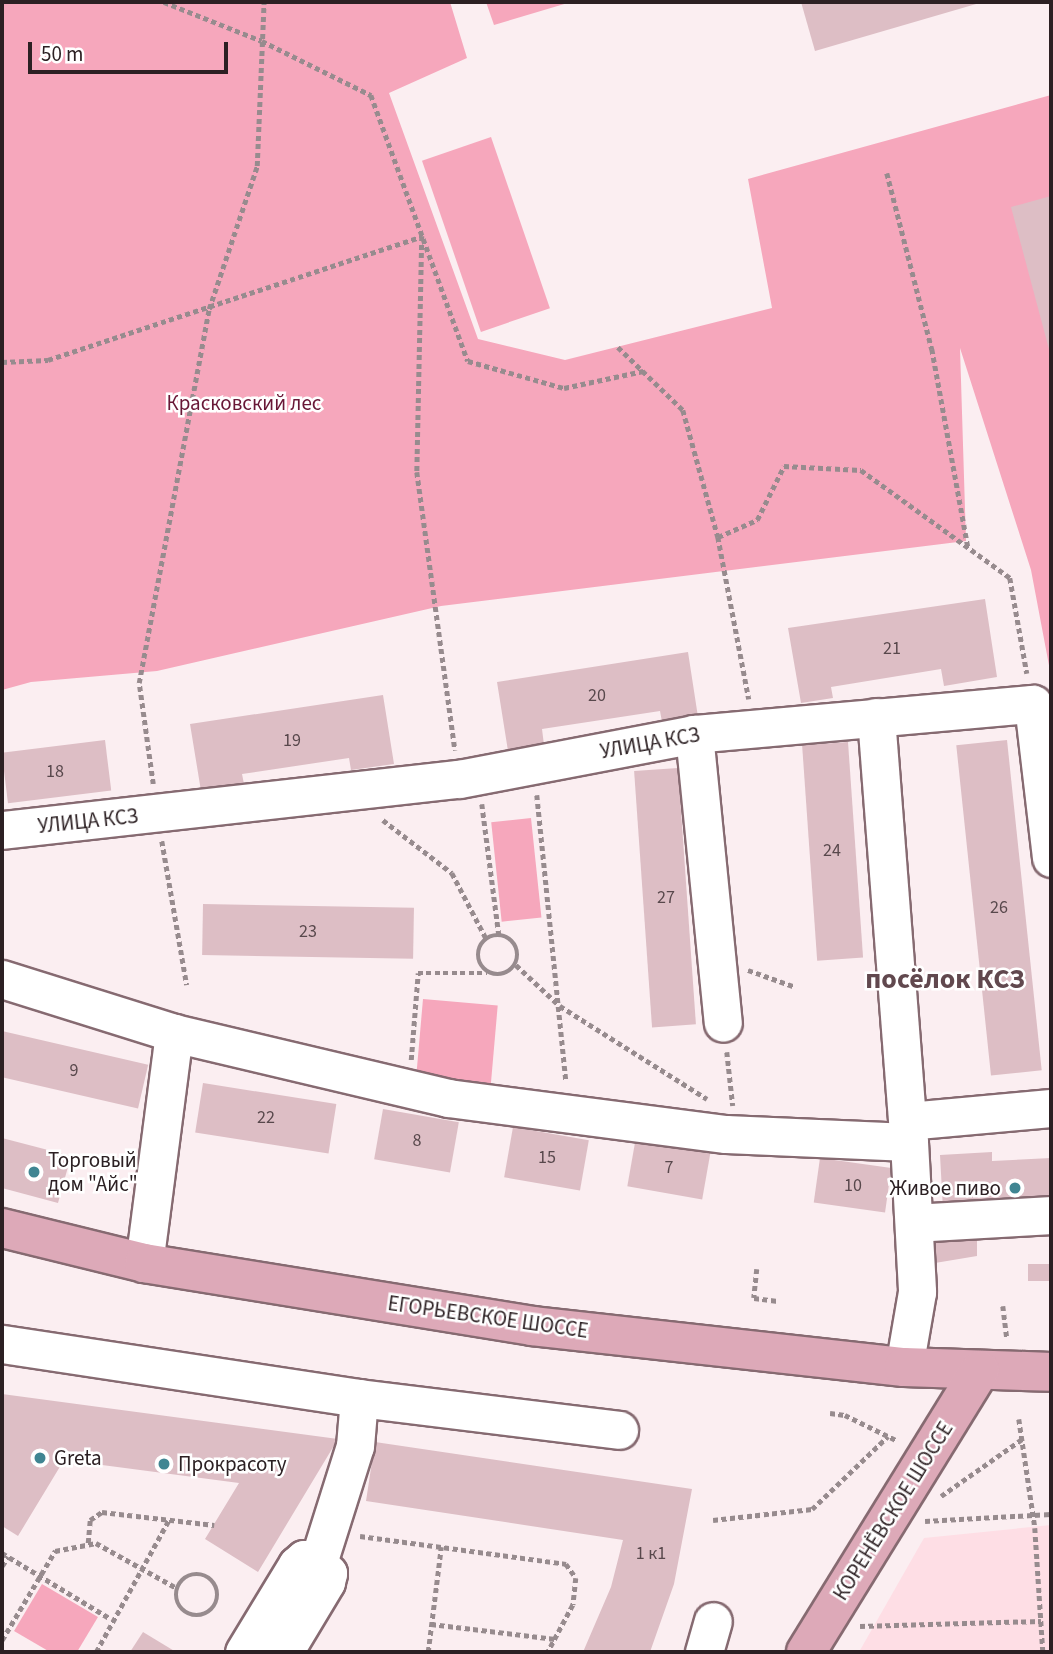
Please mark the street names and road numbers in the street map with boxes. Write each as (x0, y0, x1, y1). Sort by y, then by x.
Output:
street label: УЛИЦА КСЗ (598, 722, 702, 764)
street label: УЛИЦА КСЗ (37, 803, 139, 839)
street label: ЕГОРЬЕВСКОЕ ШОССЕ (386, 1290, 590, 1344)
street label: КОРЕНЁВСКОЕ ШОССЕ (828, 1417, 958, 1605)

